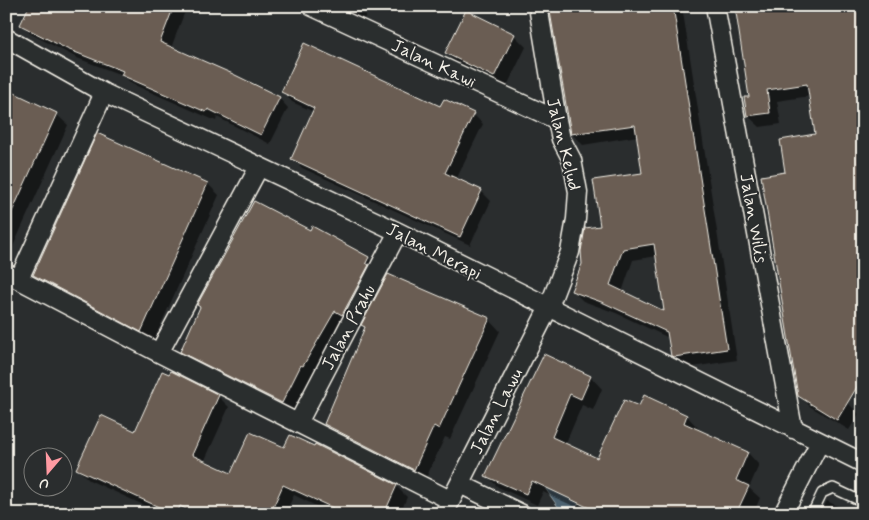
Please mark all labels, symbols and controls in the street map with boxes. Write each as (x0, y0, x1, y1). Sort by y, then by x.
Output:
street label: Jalan Kawi (387, 34, 480, 94)
street label: Jalan Kelud (540, 95, 586, 193)
street label: Jalan Wilis (733, 171, 773, 265)
street label: Jalan Merapi (382, 218, 485, 286)
street label: Jalan Prahu (316, 280, 381, 374)
street label: Jalan Lawu (465, 364, 529, 459)
north arrow (22, 448, 72, 498)
text: U (37, 473, 51, 493)

